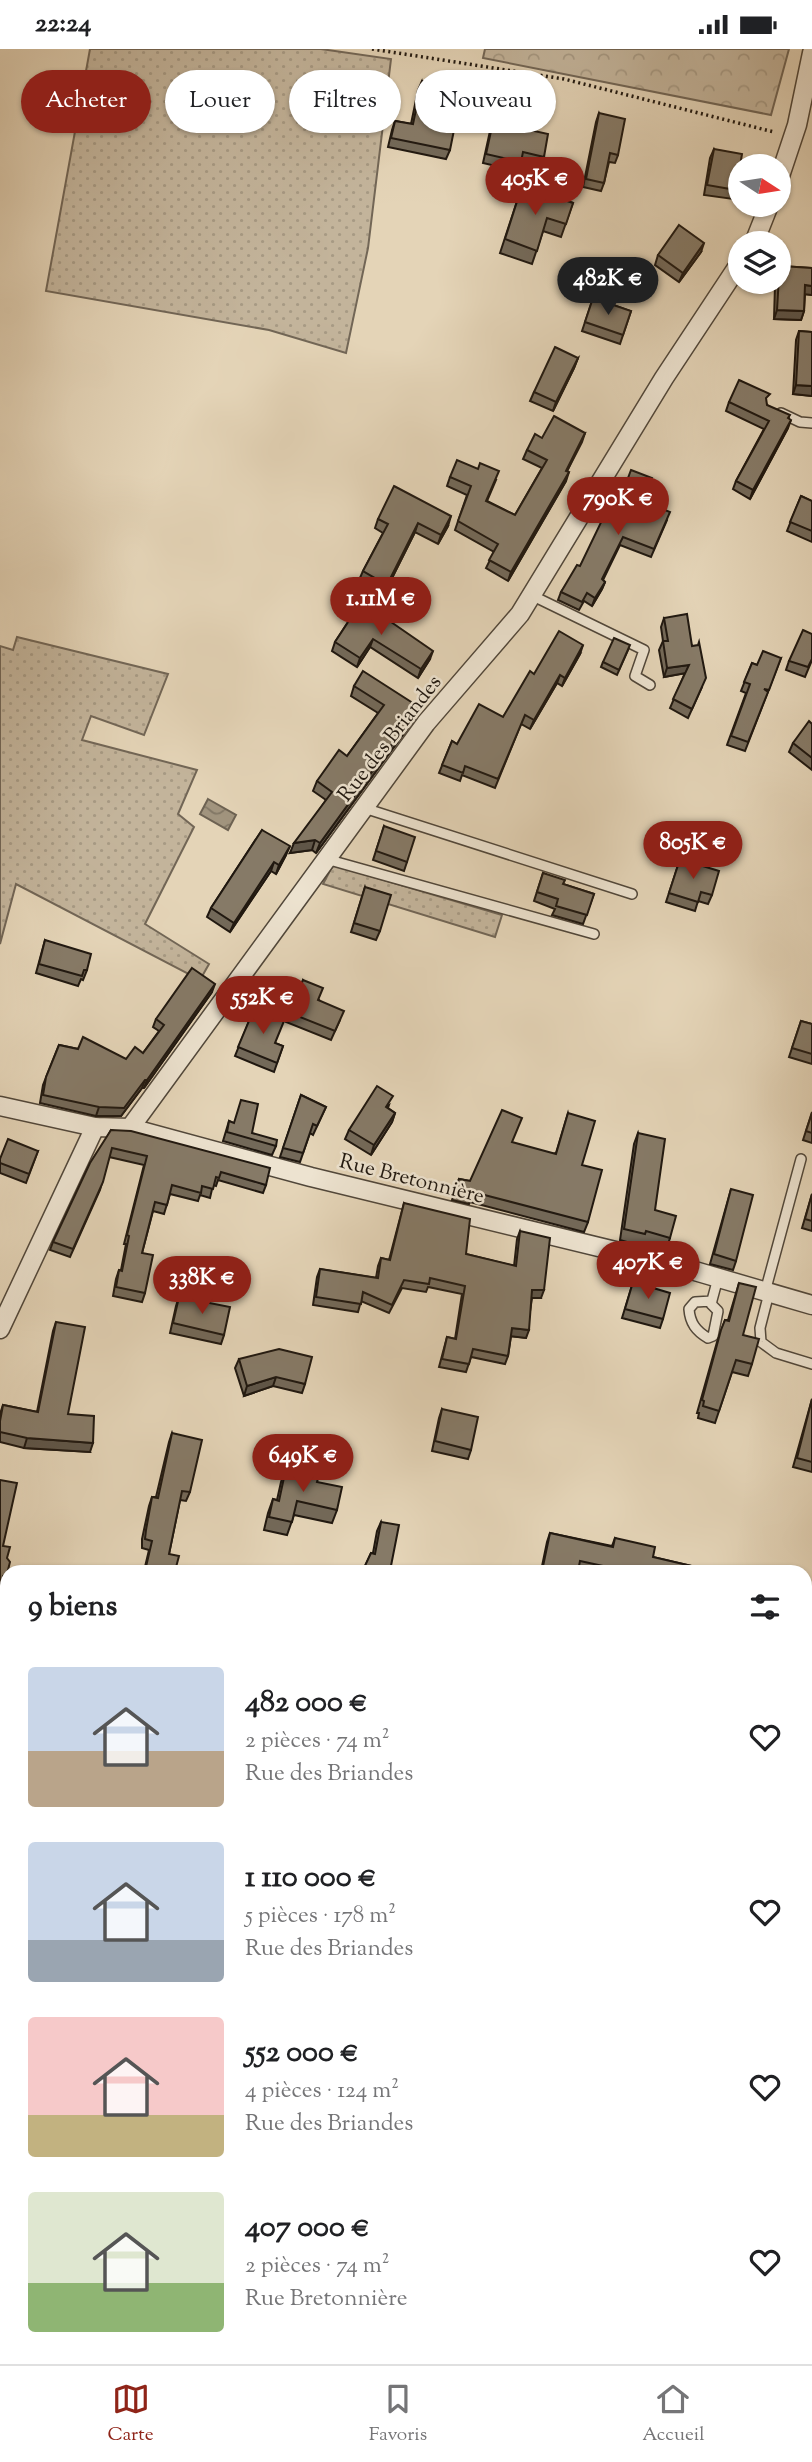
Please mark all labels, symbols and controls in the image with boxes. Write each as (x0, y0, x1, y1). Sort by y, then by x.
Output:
text: 22:24 (35, 6, 91, 43)
chip: Acheter (21, 70, 151, 133)
chip: Louer (165, 70, 275, 133)
chip: Filtres (289, 70, 401, 133)
chip: Nouveau (415, 70, 556, 133)
north arrow (728, 154, 791, 217)
map controls (728, 154, 791, 294)
pin: 405K € (478, 157, 592, 217)
text: 405K € (501, 163, 569, 196)
button: layers (728, 231, 791, 294)
pin: 482K € (551, 257, 665, 317)
text: 482K € (573, 263, 643, 296)
pin: 790K € (561, 477, 675, 537)
text: 790K € (583, 483, 653, 516)
pin: 1.11M € (316, 577, 446, 637)
text: 1.11M € (346, 583, 416, 616)
street label: Rue des Briandes (331, 669, 450, 809)
pin: 805K € (636, 821, 750, 881)
text: 805K € (659, 827, 727, 860)
pin: 552K € (206, 977, 320, 1036)
text: 552K € (232, 982, 294, 1015)
street label: Rue Bretonnière (336, 1147, 487, 1212)
pin: 407K € (591, 1241, 705, 1301)
text: 407K € (613, 1247, 683, 1280)
pin: 338K € (145, 1257, 259, 1316)
text: 338K € (169, 1262, 235, 1295)
pin: 649K € (246, 1435, 360, 1494)
text: 649K € (268, 1440, 338, 1473)
text: 9 biens (28, 1586, 117, 1629)
icon: filters (746, 1588, 784, 1626)
text: 482 000 € (245, 1682, 368, 1725)
icon: home (84, 1695, 168, 1779)
icon: heart (746, 1718, 784, 1756)
text: 2 pièces · 74 m² (245, 1725, 390, 1758)
text: Rue des Briandes (245, 1758, 413, 1791)
text: 1 110 000 € (245, 1857, 376, 1900)
icon: home (84, 1870, 168, 1954)
icon: heart (746, 1893, 784, 1931)
text: 5 pièces · 178 m² (245, 1900, 396, 1933)
text: Rue des Briandes (245, 1933, 413, 1966)
text: 552 000 € (245, 2032, 359, 2075)
icon: home (84, 2045, 168, 2129)
icon: heart (746, 2068, 784, 2106)
text: 4 pièces · 124 m² (245, 2075, 399, 2108)
text: Rue des Briandes (245, 2108, 413, 2141)
text: 407 000 € (245, 2207, 370, 2250)
icon: home (84, 2220, 168, 2304)
icon: heart (746, 2243, 784, 2281)
text: 2 pièces · 74 m² (245, 2250, 390, 2283)
text: Rue Bretonnière (245, 2283, 408, 2316)
tab: Carte (108, 2380, 154, 2449)
tab: Favoris (369, 2380, 427, 2449)
tab: Accueil (642, 2380, 704, 2449)

